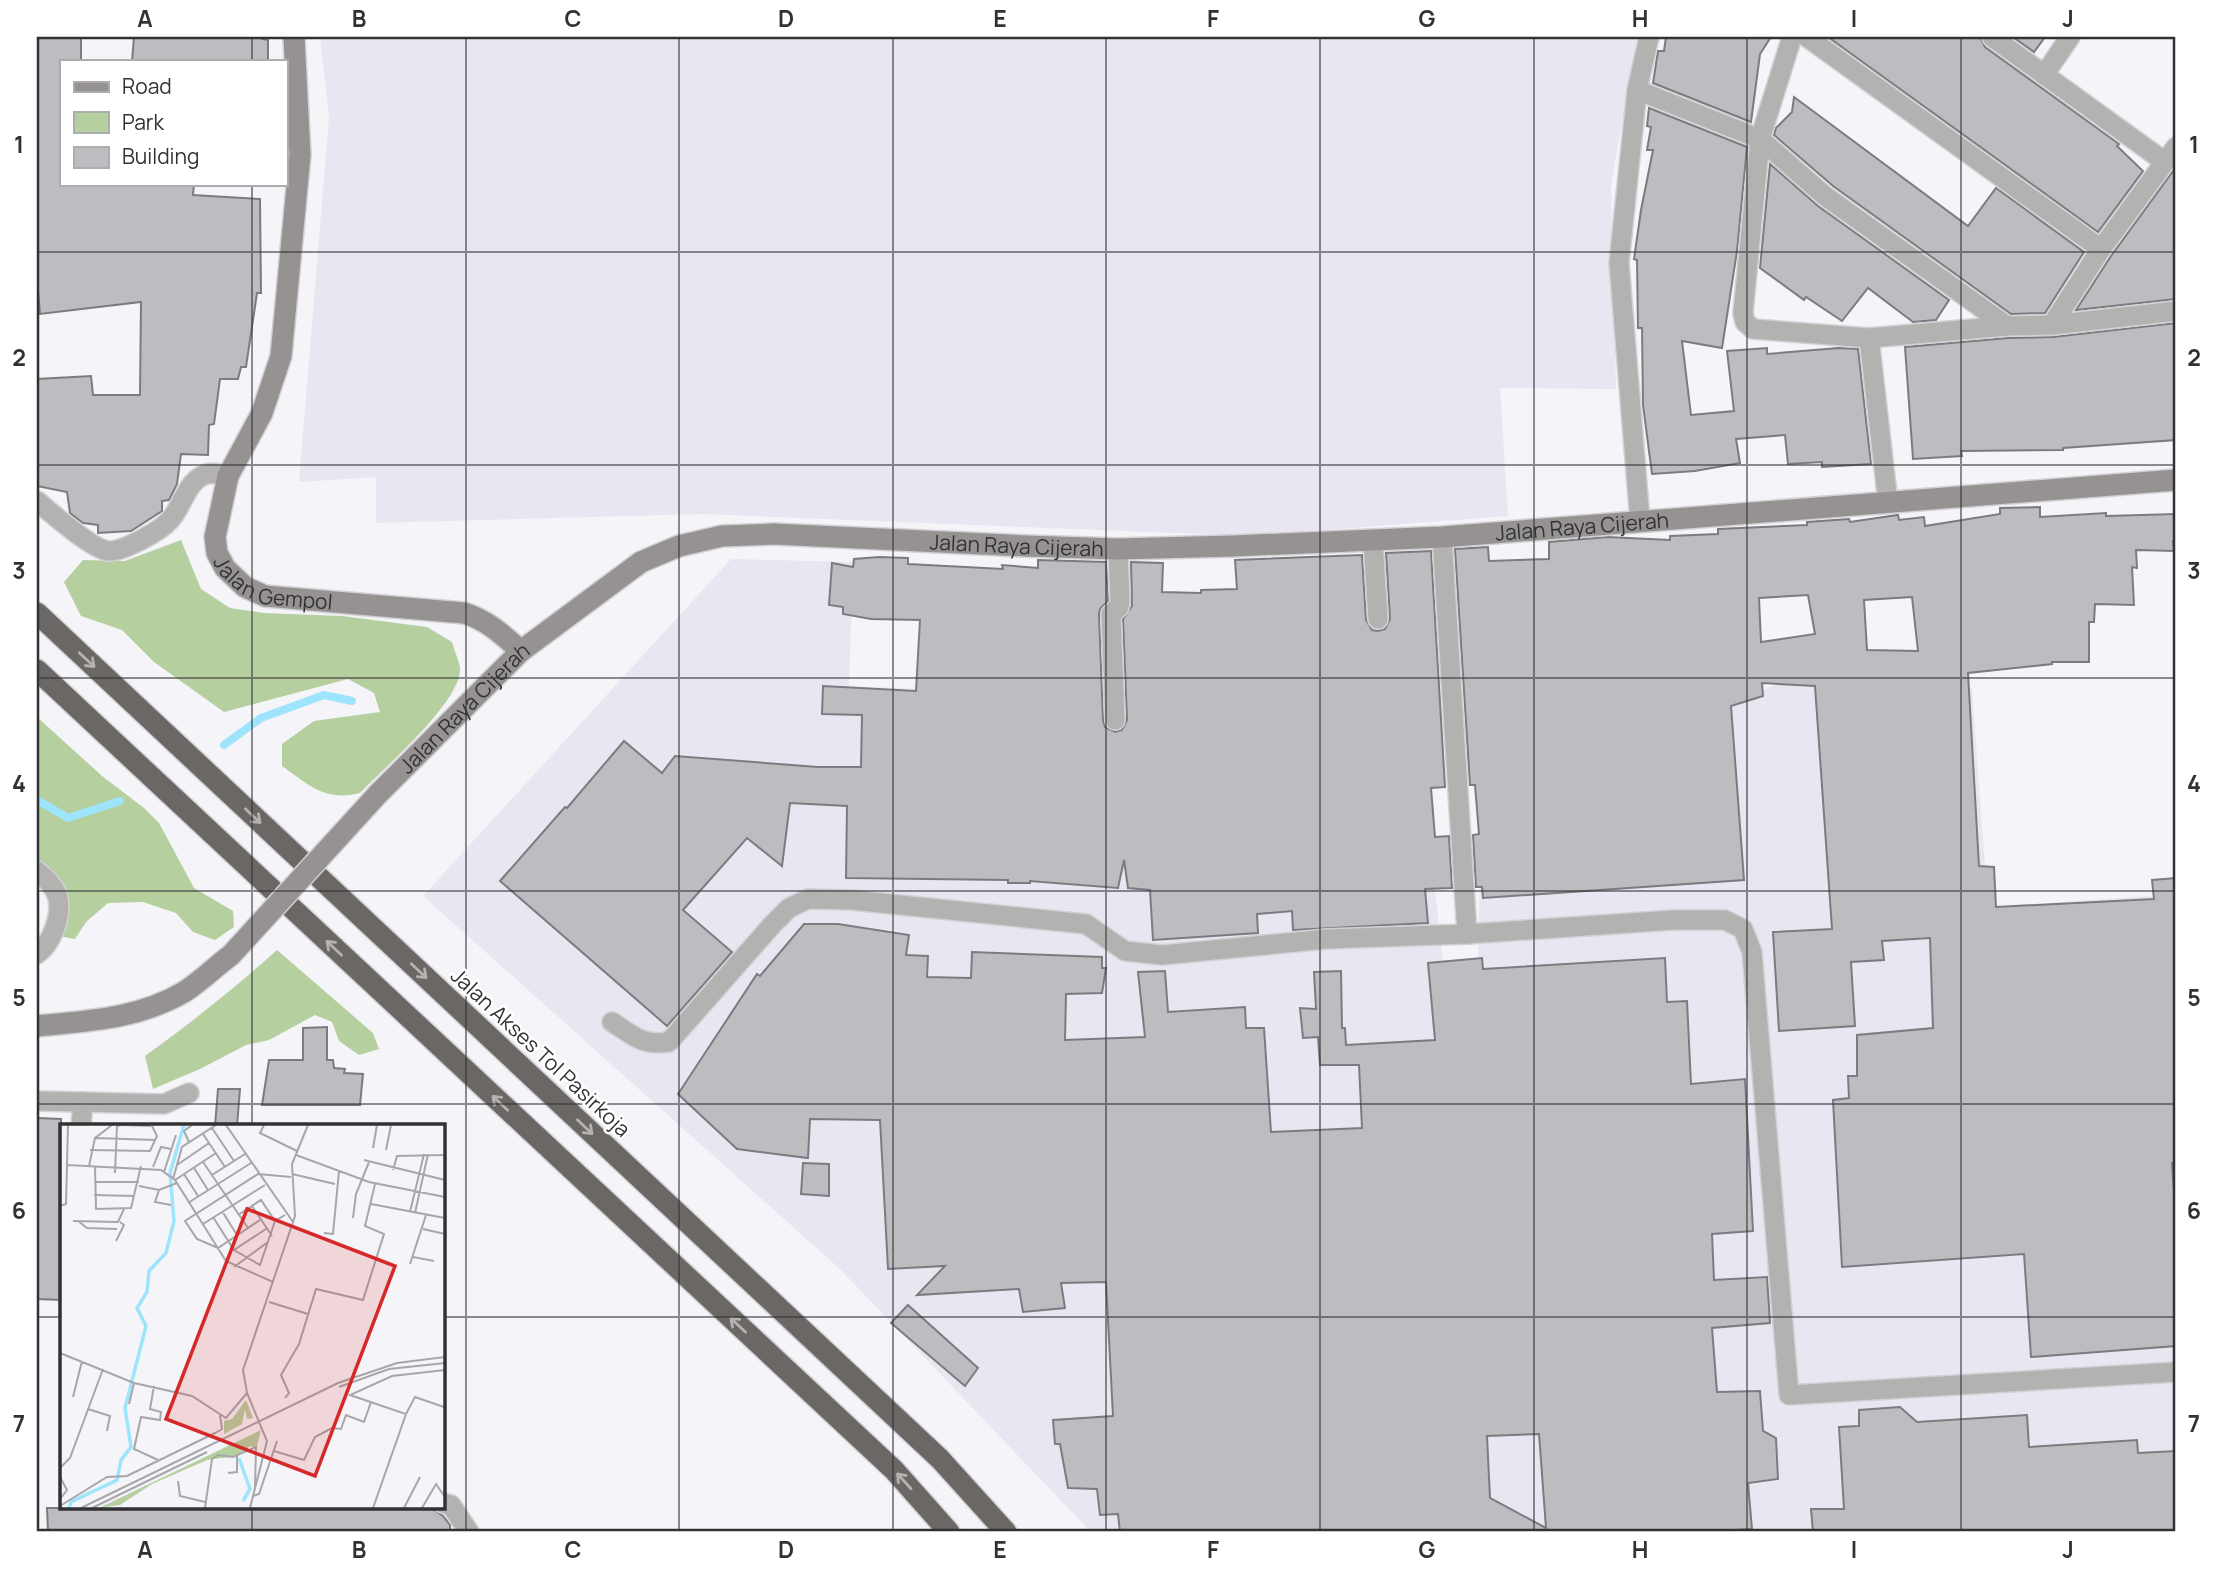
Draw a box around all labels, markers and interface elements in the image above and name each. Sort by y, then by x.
text: A [137,2,153,34]
text: B [352,2,366,34]
text: C [565,2,582,34]
text: D [778,2,794,34]
text: E [993,2,1007,34]
text: F [1207,2,1219,34]
text: G [1419,2,1436,34]
text: H [1632,2,1648,34]
text: I [1851,2,1857,34]
text: J [2062,2,2074,34]
legend [60,60,287,186]
text: Road [122,72,172,100]
text: Park [122,108,164,136]
text: 1 [14,128,24,160]
text: 1 [2189,128,2199,160]
text: Building [122,142,199,170]
text: 2 [12,341,26,373]
text: 2 [2187,341,2201,373]
street label: Jalan Raya Cijerah [1494,505,1670,547]
street label: Jalan Raya Cijerah [929,527,1104,563]
street label: Jalan Gempol [207,551,334,616]
text: 3 [12,554,26,586]
text: 3 [2187,554,2201,586]
street label: Jalan Raya Cijerah [393,636,535,779]
one-way arrow [77,651,95,668]
text: 4 [12,767,26,799]
text: 4 [2187,767,2201,799]
one-way arrow [244,807,261,824]
one-way arrow [325,940,343,956]
street label: Jalan Akses Tol Pasirkoja [445,961,637,1143]
one-way arrow [410,963,428,979]
text: 5 [12,981,26,1013]
text: 5 [2187,981,2201,1013]
one-way arrow [491,1095,509,1111]
one-way arrow [576,1118,593,1135]
inset map [60,1124,444,1510]
text: 6 [12,1194,26,1226]
text: 6 [2187,1194,2201,1226]
one-way arrow [730,1317,747,1334]
text: 7 [13,1407,25,1439]
text: 7 [2188,1407,2200,1439]
one-way arrow [896,1472,912,1490]
text: A [137,1533,153,1565]
text: B [352,1533,366,1565]
text: C [565,1533,582,1565]
text: D [778,1533,794,1565]
text: E [993,1533,1007,1565]
text: F [1207,1533,1219,1565]
text: G [1419,1533,1436,1565]
text: H [1632,1533,1648,1565]
text: I [1851,1533,1857,1565]
text: J [2062,1533,2074,1565]

